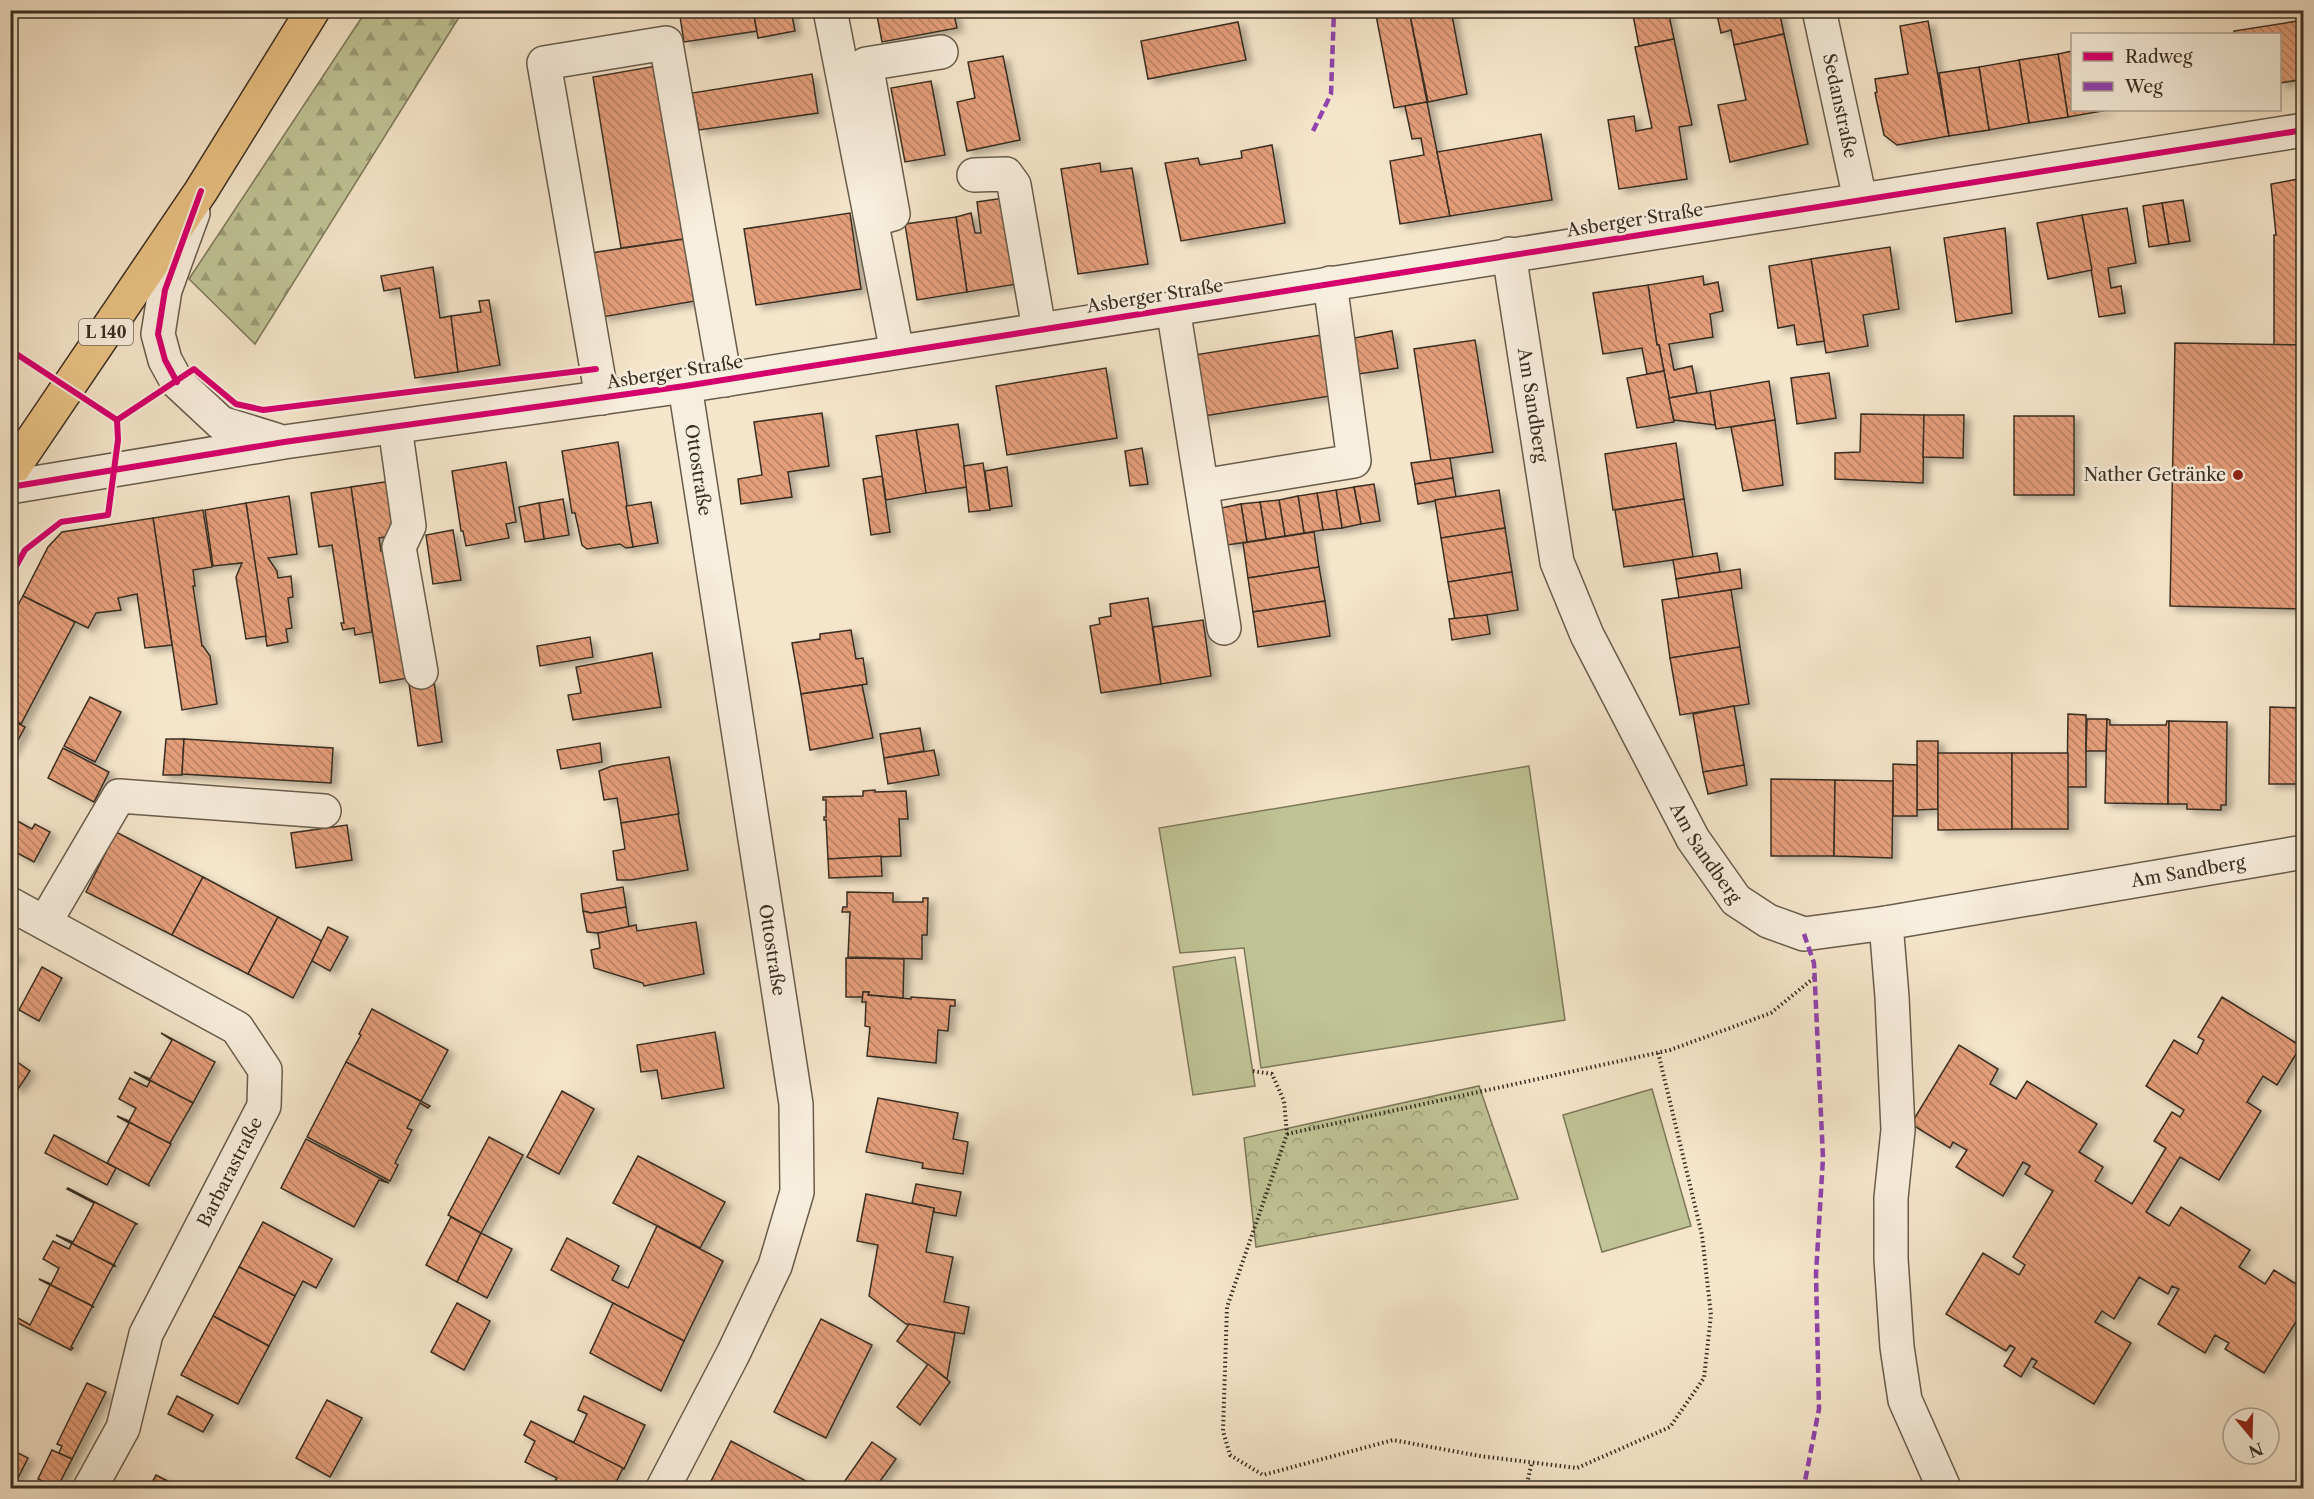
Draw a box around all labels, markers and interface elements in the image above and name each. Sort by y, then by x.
legend [2071,33,2281,111]
text: Radweg [2125,46,2193,68]
street label: Sedanstraße [1818,51,1862,160]
text: Weg [2124,76,2163,98]
street label: Asberger Straße [1564,198,1705,242]
street label: Asberger Straße [1084,274,1225,318]
road number: L 140 [79,319,133,345]
street label: Am Sandberg [1513,346,1552,464]
street label: Asberger Straße [604,350,745,394]
street label: Ottostraße [680,423,716,517]
place label: Nather Getränke [2083,464,2226,486]
marker: Nather Getränke [2231,468,2245,482]
street label: Am Sandberg [1665,798,1746,908]
street label: Am Sandberg [2129,851,2247,892]
street label: Ottostraße [754,903,790,997]
street label: Barbarastraße [193,1113,267,1231]
north arrow [2221,1406,2281,1466]
text: N [2246,1438,2266,1462]

